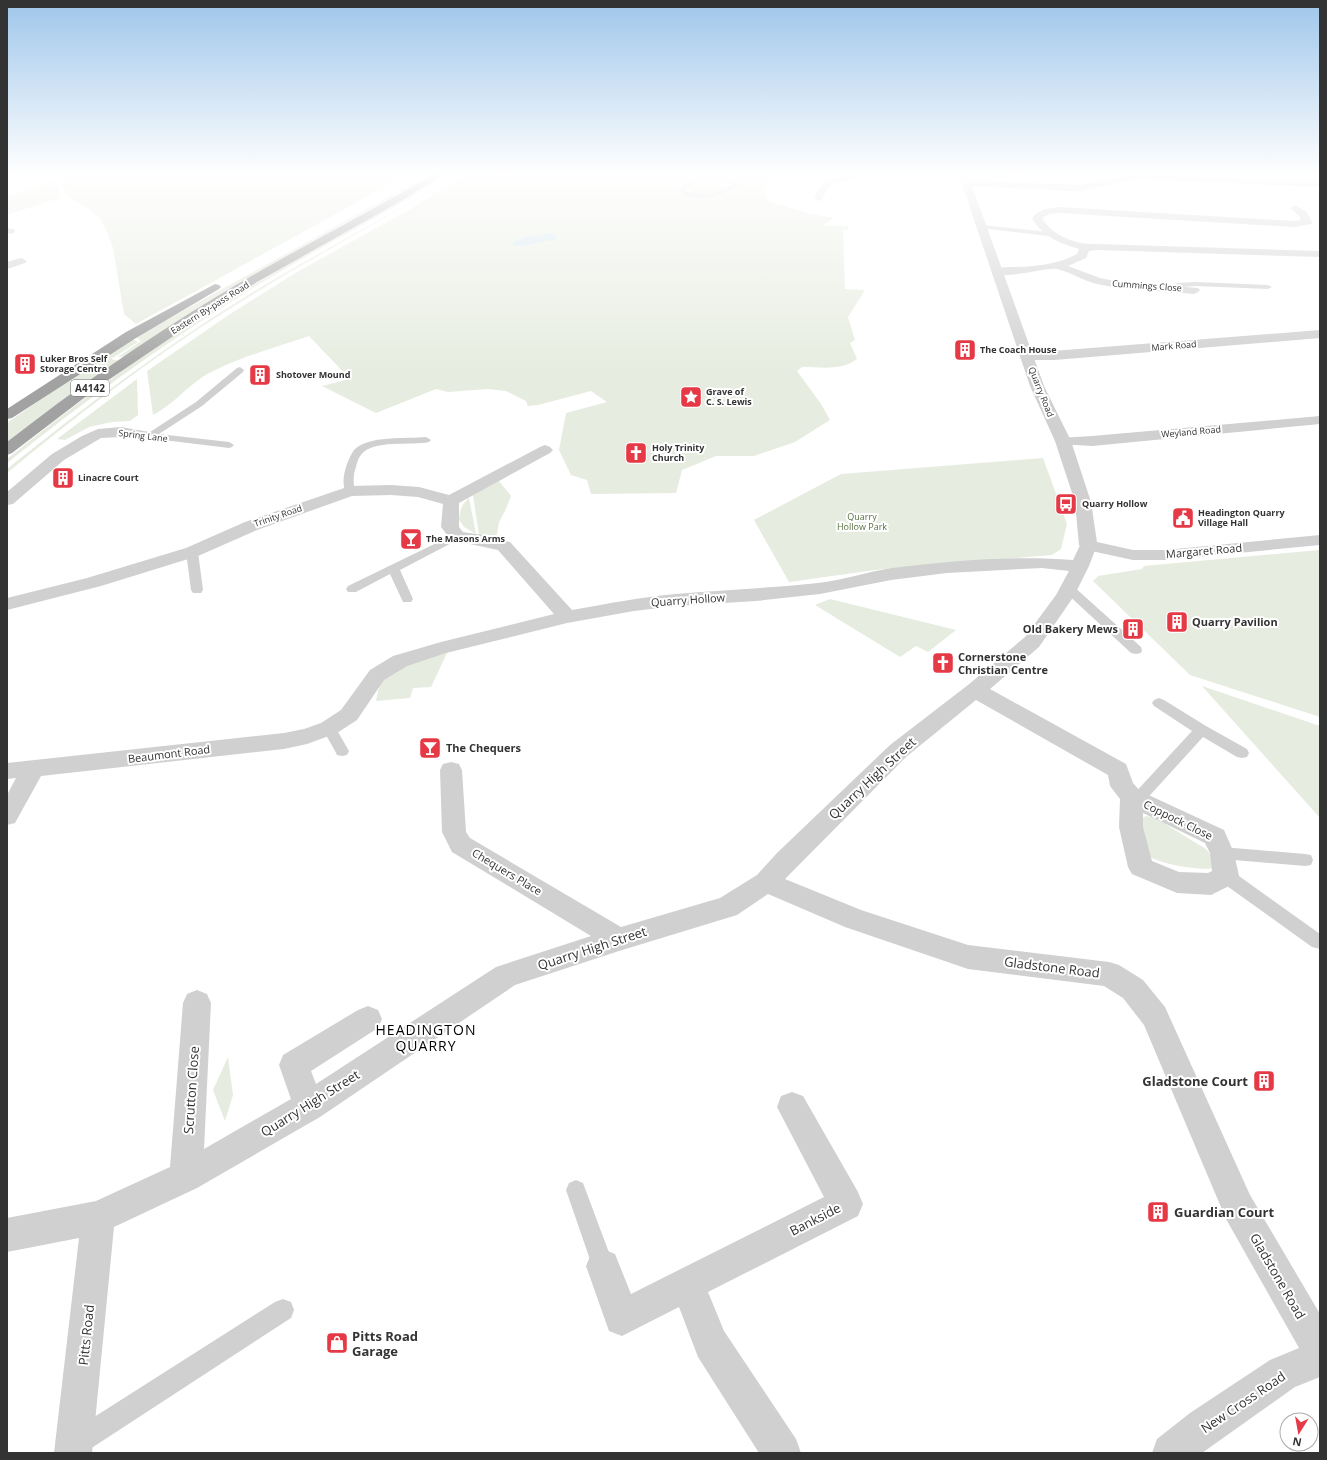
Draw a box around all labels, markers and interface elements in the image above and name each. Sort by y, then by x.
street label: Cummings Close [1112,277,1182,294]
street label: Eastern By-pass Road [168,278,251,337]
building icon: The Coach House [952,337,978,363]
street label: Mark Road [1151,337,1197,354]
place label: The Coach House [980,343,1057,356]
building icon: Luker Bros Self Storage Centre [12,351,38,377]
place label: Luker Bros Self Storage Centre [40,352,108,375]
building icon: Shotover Mound [247,362,273,388]
street label: Quarry Road [1025,365,1057,419]
place label: Shotover Mound [276,368,350,381]
road number: A4142 [71,380,109,396]
place icon: Grave of C. S. Lewis [678,384,704,410]
place label: Grave of C. S. Lewis [706,385,752,408]
street label: Weyland Road [1161,422,1221,441]
street label: Spring Lane [118,426,168,445]
church icon: Holy Trinity Church [623,440,649,466]
place label: Holy Trinity Church [652,441,705,464]
building icon: Linacre Court [50,465,76,491]
place label: Linacre Court [78,471,139,484]
bus stop icon: Quarry Hollow [1053,491,1079,517]
place label: Quarry Hollow [1082,497,1148,510]
street label: Trinity Road [252,501,304,530]
public building icon: Headington Quarry Village Hall [1170,505,1196,531]
place label: Headington Quarry Village Hall [1198,506,1286,529]
park label: Quarry Hollow Park [837,510,887,533]
bar icon: The Masons Arms [398,526,424,552]
place label: The Masons Arms [426,532,506,545]
street label: Margaret Road [1165,540,1243,561]
street label: Quarry Hollow [650,589,726,610]
building icon: Quarry Pavilion [1164,609,1190,635]
place label: Quarry Pavilion [1192,614,1278,629]
building icon: Old Bakery Mews [1120,616,1146,642]
place label: Old Bakery Mews [1023,621,1119,636]
place label: Cornerstone Christian Centre [958,649,1048,677]
church icon: Cornerstone Christian Centre [930,650,956,676]
street label: Quarry High Street [824,733,920,823]
bar icon: The Chequers [417,735,443,761]
place label: The Chequers [446,740,521,755]
street label: Beaumont Road [127,741,211,766]
street label: Coppock Close [1141,796,1215,843]
street label: Chequers Place [470,845,545,898]
street label: Quarry High Street [535,922,649,974]
street label: Gladstone Road [1003,952,1101,982]
district label: HEADINGTON QUARRY [376,1020,476,1055]
street label: Scrutton Close [179,1046,203,1134]
street label: Quarry High Street [257,1065,363,1141]
building icon: Gladstone Court [1251,1068,1277,1094]
place label: Gladstone Court [1142,1072,1248,1090]
street label: Bankside [786,1198,844,1240]
building icon: Guardian Court [1145,1199,1171,1225]
place label: Guardian Court [1174,1203,1274,1221]
street label: Gladstone Road [1246,1230,1310,1322]
street label: Pitts Road [74,1304,98,1366]
place label: Pitts Road Garage [352,1327,418,1360]
shop icon: Pitts Road Garage [324,1330,350,1356]
street label: New Cross Road [1197,1367,1289,1437]
north arrow [1279,1412,1319,1452]
text: N [1291,1434,1303,1451]

